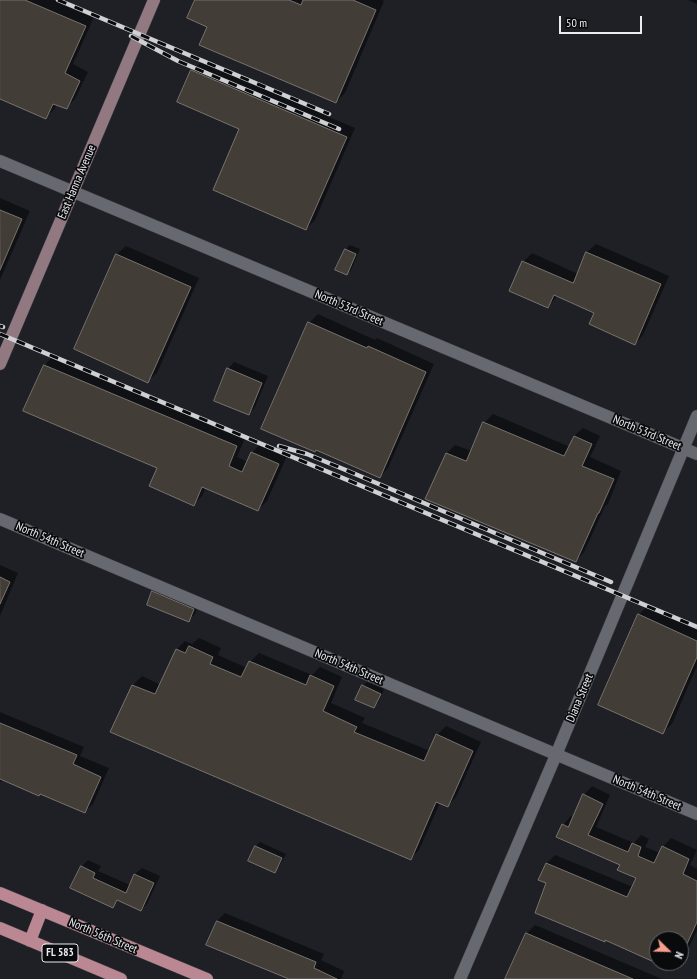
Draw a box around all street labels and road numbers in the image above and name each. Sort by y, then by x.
street label: East Hanna Avenue [55,143,99,221]
street label: North 53rd Street [313,287,385,329]
street label: North 53rd Street [611,412,683,454]
street label: North 54th Street [14,519,86,561]
street label: North 54th Street [313,646,385,688]
street label: Diana Street [563,672,597,724]
street label: North 54th Street [611,772,683,814]
street label: North 56th Street [67,915,139,957]
road number: FL 583 [42,944,78,962]

